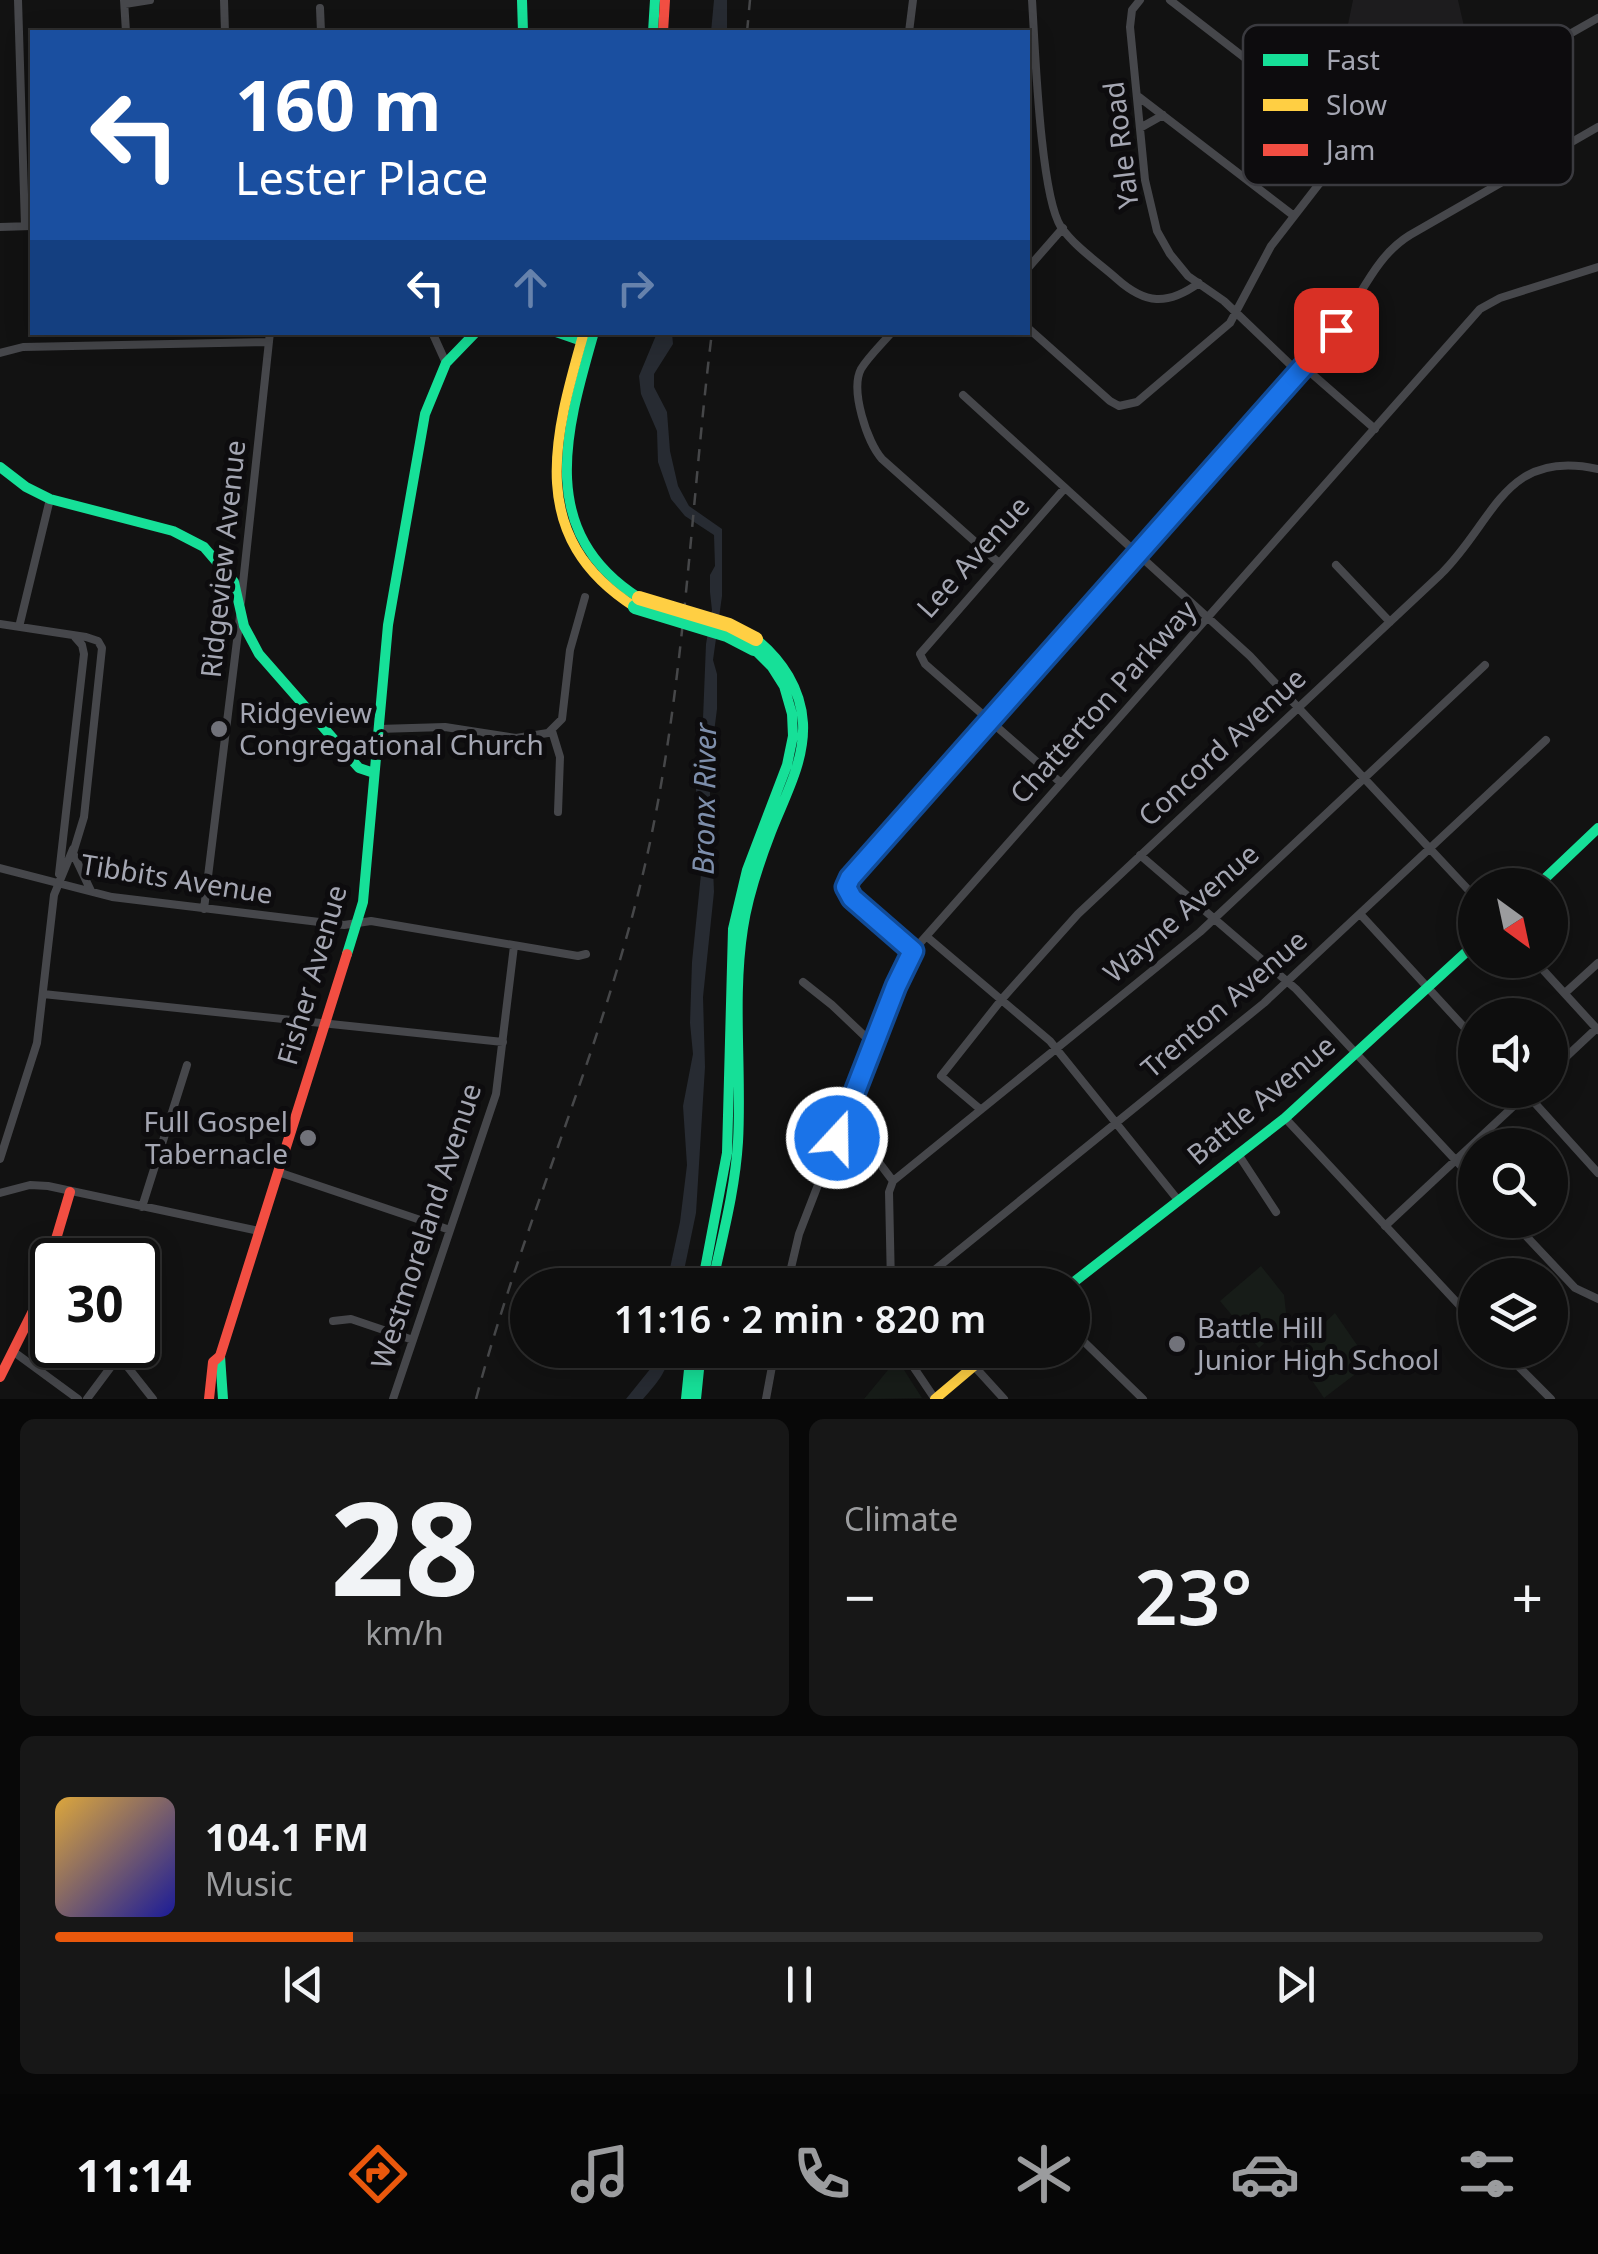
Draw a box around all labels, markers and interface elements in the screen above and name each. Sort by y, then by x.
legend [1243,25,1573,185]
text: Fast [1326,40,1380,78]
text: 160 m [235,56,442,152]
icon: left [70,70,200,200]
street label: Yale Road [1093,79,1147,211]
text: Slow [1326,85,1387,123]
text: Jam [1323,130,1376,168]
text: Lester Place [235,147,489,208]
icon: left [398,260,453,315]
icon: ahead [503,260,558,315]
icon: right [608,260,663,315]
pin [1294,288,1379,373]
icon: arrive [1309,303,1364,358]
street label: Ridgeview Avenue [191,438,253,680]
street label: Lee Avenue [907,487,1037,625]
street label: Chatterton Parkway [1001,591,1204,811]
street label: Concord Avenue [1129,659,1313,834]
place label: Ridgeview Congregational Church [239,693,544,763]
marker: Ridgeview Congregational Church [208,718,230,740]
water label: Bronx River [682,722,725,875]
street label: Wayne Avenue [1095,834,1266,990]
street label: Tibbits Avenue [79,844,276,912]
north arrow [1458,868,1568,978]
map controls [1458,868,1568,1368]
street label: Fisher Avenue [267,880,355,1069]
street label: Trenton Avenue [1132,921,1314,1086]
button: sound [1458,998,1568,1108]
street label: Battle Avenue [1178,1026,1343,1173]
street label: Westmoreland Avenue [361,1078,489,1373]
position arrow [785,1086,889,1190]
place label: Full Gospel Tabernacle [143,1102,288,1172]
marker: Full Gospel Tabernacle [297,1127,319,1149]
button: search [1458,1128,1568,1238]
speed limit sign: 30 [30,1238,160,1368]
button: layers [1458,1258,1568,1368]
text: 11:16 · 2 min · 820 m [614,1292,986,1344]
place label: Battle Hill Junior High School [1194,1308,1439,1378]
marker: Battle Hill Junior High School [1166,1333,1188,1355]
text: 28 [330,1457,479,1634]
text: Climate [844,1497,958,1540]
text: 23° [1135,1545,1252,1647]
text: − [844,1559,875,1634]
text: + [1512,1559,1543,1634]
text: km/h [365,1611,444,1654]
text: 104.1 FM [205,1810,369,1862]
text: Music [205,1862,293,1905]
icon: previous [276,1957,331,2012]
icon: pause [772,1957,827,2012]
icon: next [1268,1957,1323,2012]
icon: directions [343,2139,413,2209]
icon: music [565,2139,635,2209]
icon: phone [787,2139,857,2209]
icon: climate [1009,2139,1079,2209]
icon: car [1230,2139,1300,2209]
icon: filters [1452,2139,1522,2209]
text: 11:14 [76,2144,191,2205]

